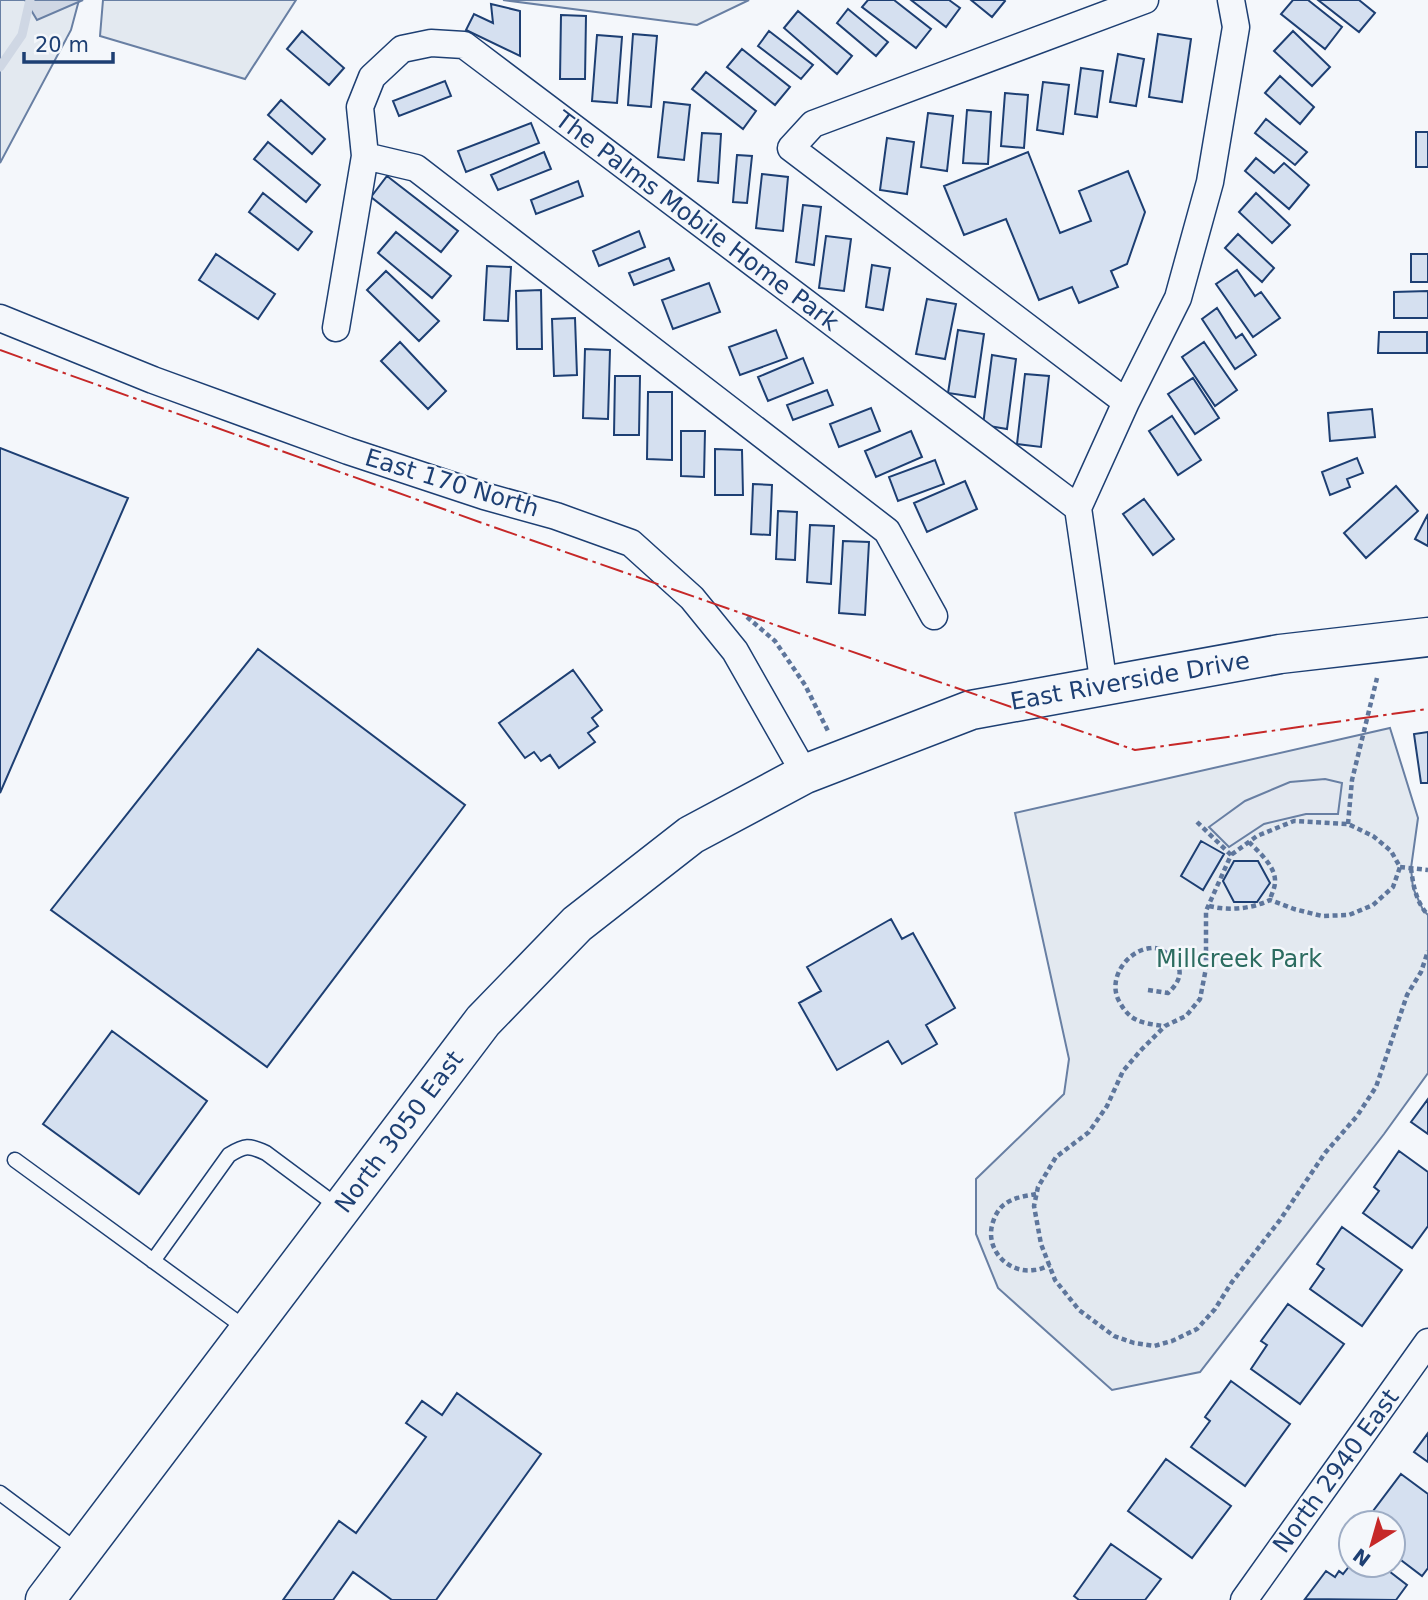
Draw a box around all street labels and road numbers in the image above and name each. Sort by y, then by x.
street label: The Palms Mobile Home Park [549,105,844,337]
street label: East 170 North [362,443,542,523]
street label: East Riverside Drive [1008,646,1252,716]
street label: North 3050 East [329,1046,469,1218]
street label: North 2940 East [1267,1384,1405,1558]

